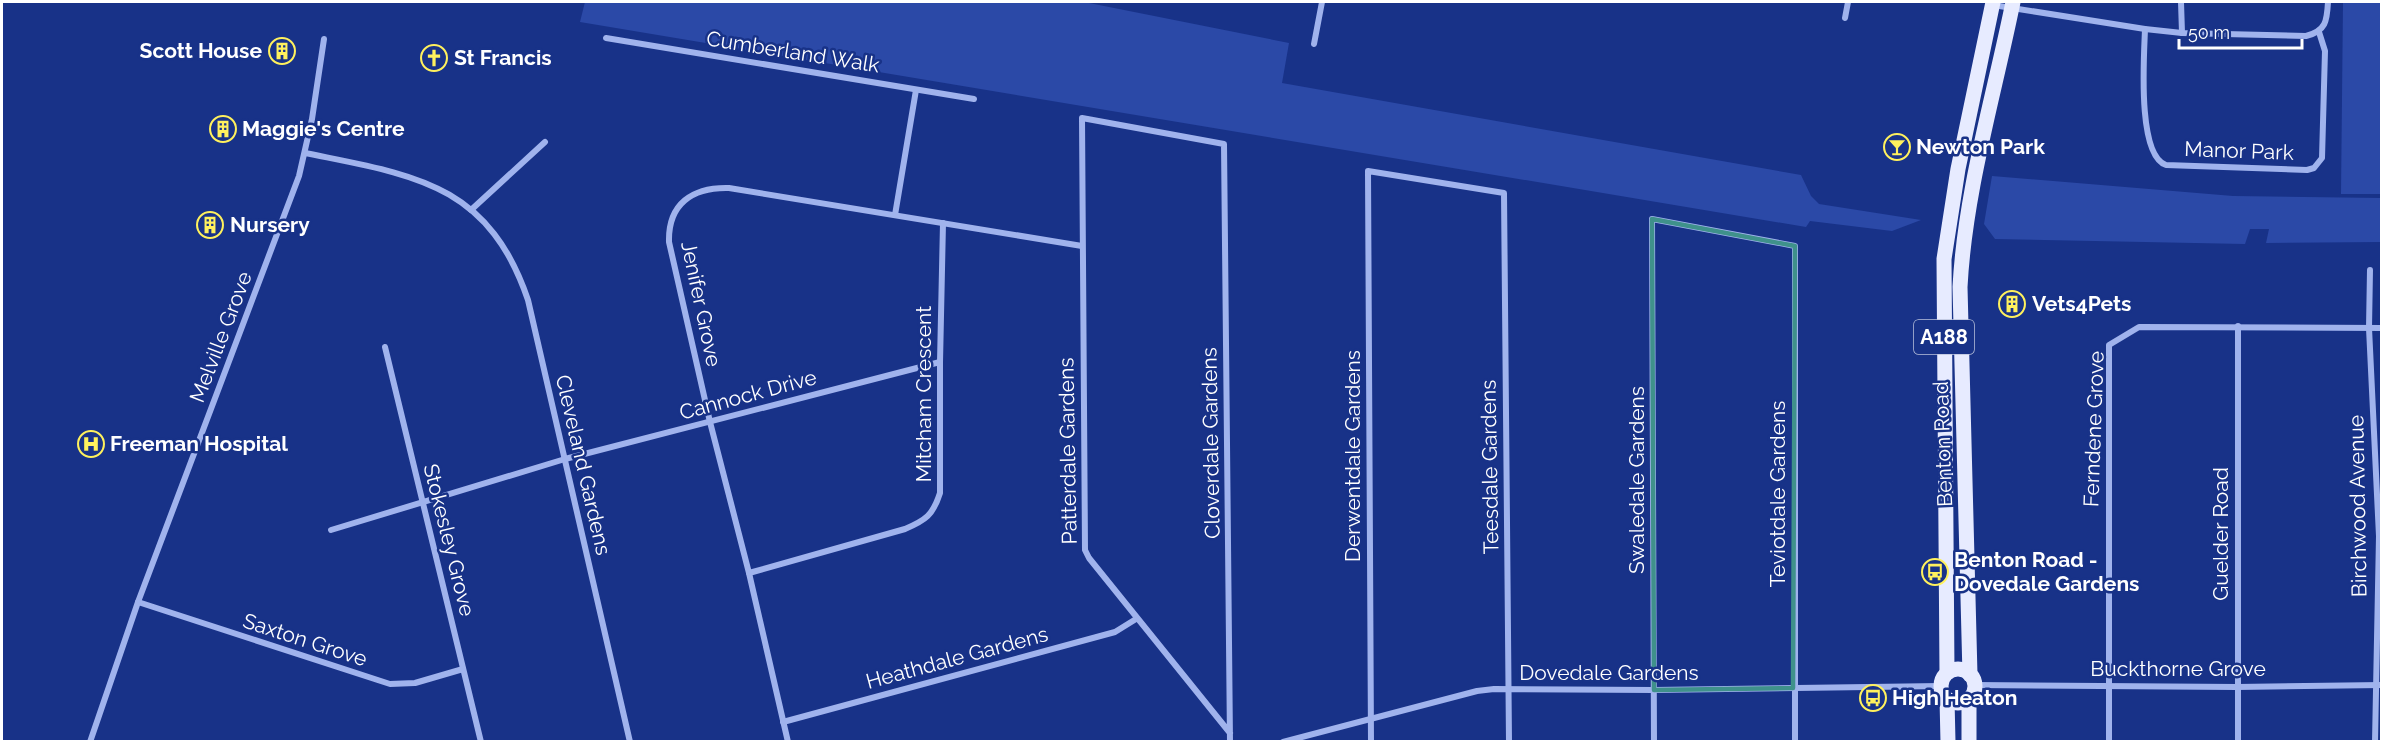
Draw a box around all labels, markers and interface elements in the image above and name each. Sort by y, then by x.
scale bar [2179,12,2302,50]
text: 50 m [2188,22,2230,43]
street label: Cumberland Walk [705,25,881,78]
building icon: Scott House [267,36,297,66]
place label: Scott House [140,38,262,63]
church icon: St Francis [419,43,449,73]
place label: St Francis [454,45,552,70]
building icon: Maggie's Centre [208,114,238,144]
place label: Maggie's Centre [242,116,405,141]
bar icon: Newton Park [1882,132,1912,162]
place label: Newton Park [1916,134,2045,159]
street label: Manor Park [2184,136,2294,165]
building icon: Nursery [195,210,225,240]
place label: Nursery [230,212,310,237]
street label: Jenifer Grove [676,239,727,369]
street label: Melville Grove [184,268,257,406]
building icon: Vets4Pets [1997,289,2027,319]
place label: Vets4Pets [2032,291,2131,316]
street label: Mitcham Crescent [911,306,936,482]
road number: A188 [1914,320,1974,354]
street label: Cloverdale Gardens [1196,347,1225,539]
street label: Derwentdale Gardens [1340,350,1365,562]
street label: Ferndene Grove [2078,350,2109,508]
street label: Patterdale Gardens [1053,357,1082,545]
street label: Cannock Drive [677,364,819,425]
street label: Cleveland Gardens [551,372,616,558]
street label: Teesdale Gardens [1475,380,1504,554]
street label: Benton Road [1928,381,1957,507]
street label: Swaledale Gardens [1624,386,1649,574]
street label: Teviotdale Gardens [1765,401,1790,587]
street label: Birchwood Avenue [2343,415,2372,597]
hospital icon: Freeman Hospital [76,429,106,459]
place label: Freeman Hospital [110,431,288,456]
street label: Stokesley Grove [418,461,481,619]
street label: Guelder Road [2208,467,2233,601]
place label: Benton Road - Dovedale Gardens [1954,547,2140,596]
bus stop icon: Benton Road - Dovedale Gardens [1920,557,1950,587]
street label: Saxton Grove [240,608,370,671]
street label: Heathdale Gardens [863,621,1051,694]
street label: Buckthorne Grove [2090,656,2266,681]
street label: Dovedale Gardens [1519,660,1699,685]
bus stop icon: High Heaton [1858,683,1888,713]
place label: High Heaton [1892,685,2017,710]

